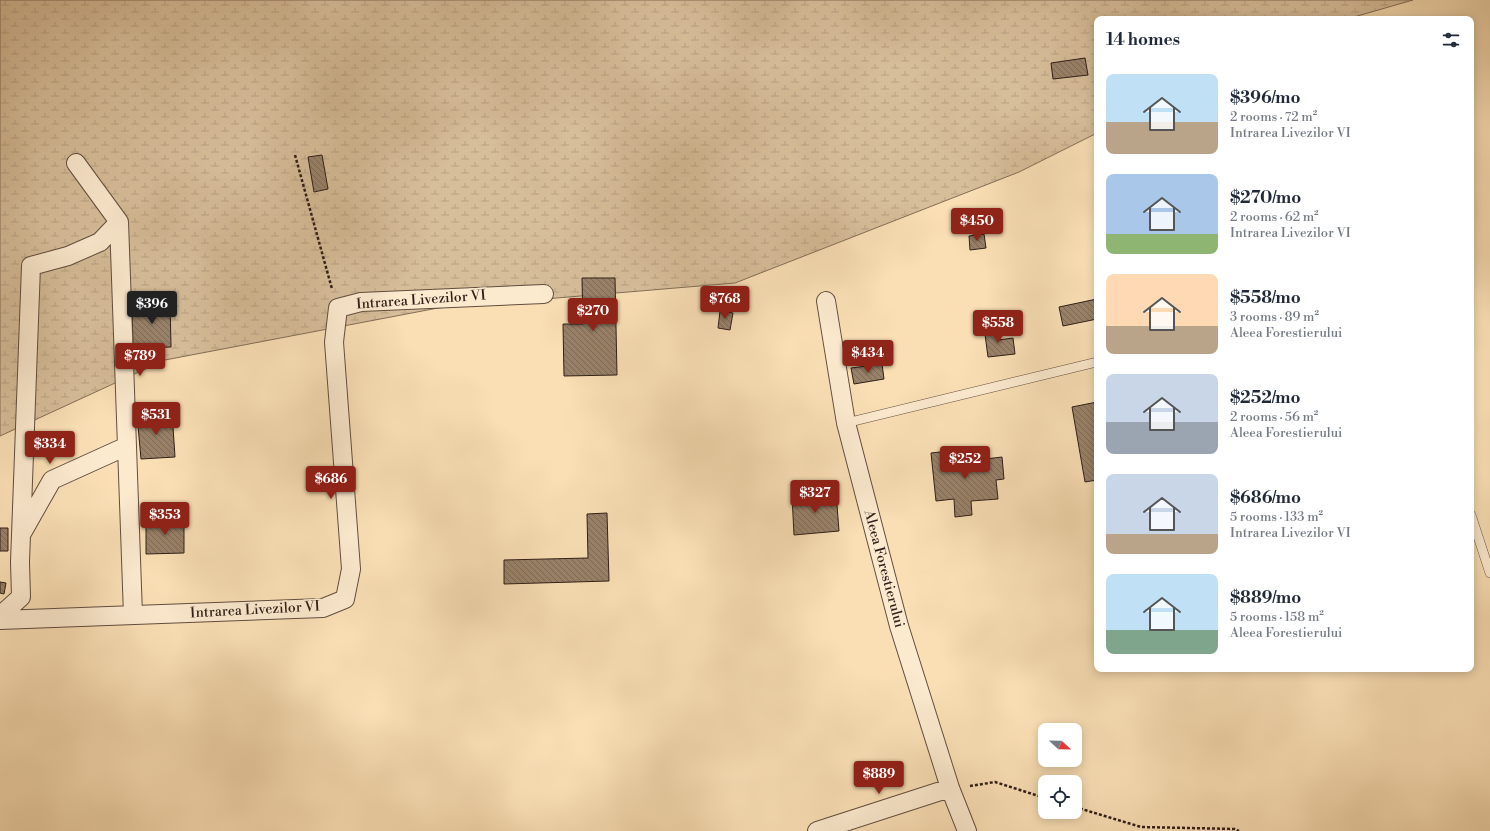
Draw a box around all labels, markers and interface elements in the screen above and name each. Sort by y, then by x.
text: 14 homes [1106,29,1180,51]
icon: filters [1440,29,1462,51]
text: $396/mo [1230,87,1300,109]
icon: home [1138,90,1186,138]
text: 2 rooms · 72 m² [1230,109,1317,125]
text: Intrarea Livezilor VI [1230,125,1351,141]
text: $270/mo [1230,187,1301,209]
icon: home [1138,190,1186,238]
pin: $450 [953,208,1001,242]
text: 2 rooms · 62 m² [1230,209,1319,225]
text: $450 [960,213,994,229]
text: Intrarea Livezilor VI [1230,225,1351,241]
street label: Intrarea Livezilor VI [356,286,487,314]
pin: $768 [701,286,749,320]
text: $558/mo [1230,287,1301,309]
icon: home [1138,290,1186,338]
pin: $396 [128,291,176,325]
text: $768 [709,291,741,307]
text: $396 [136,296,168,312]
pin: $270 [569,298,617,332]
text: $270 [577,303,609,319]
text: 3 rooms · 89 m² [1230,309,1319,325]
pin: $558 [974,310,1022,344]
text: $558 [982,315,1014,331]
text: Aleea Forestierului [1230,325,1342,341]
pin: $434 [844,340,892,374]
pin: $789 [116,343,164,377]
text: $434 [851,345,885,361]
text: $789 [124,348,156,364]
text: $252/mo [1230,387,1301,409]
icon: home [1138,390,1186,438]
pin: $531 [132,402,180,436]
text: $531 [141,407,171,423]
text: 2 rooms · 56 m² [1230,409,1318,425]
text: Aleea Forestierului [1230,425,1342,441]
pin: $334 [26,431,74,465]
text: $334 [34,436,66,452]
pin: $252 [941,446,989,480]
text: $252 [949,451,981,467]
pin: $686 [307,466,355,500]
text: $686 [315,471,347,487]
pin: $327 [791,480,839,514]
text: $327 [799,485,831,501]
text: $686/mo [1230,487,1301,509]
icon: home [1138,490,1186,538]
pin: $353 [141,502,189,536]
text: $353 [149,507,181,523]
street label: Aleea Forestierului [859,507,908,630]
text: 5 rooms · 133 m² [1230,509,1323,525]
text: Intrarea Livezilor VI [1230,525,1351,541]
text: $889/mo [1230,587,1301,609]
icon: home [1138,590,1186,638]
street label: Intrarea Livezilor VI [190,598,321,622]
text: 5 rooms · 158 m² [1230,609,1324,625]
text: Aleea Forestierului [1230,625,1342,641]
north arrow [1038,723,1082,767]
map controls [1038,723,1082,819]
pin: $889 [855,761,903,795]
text: $889 [863,766,895,782]
button: locate [1038,775,1082,819]

